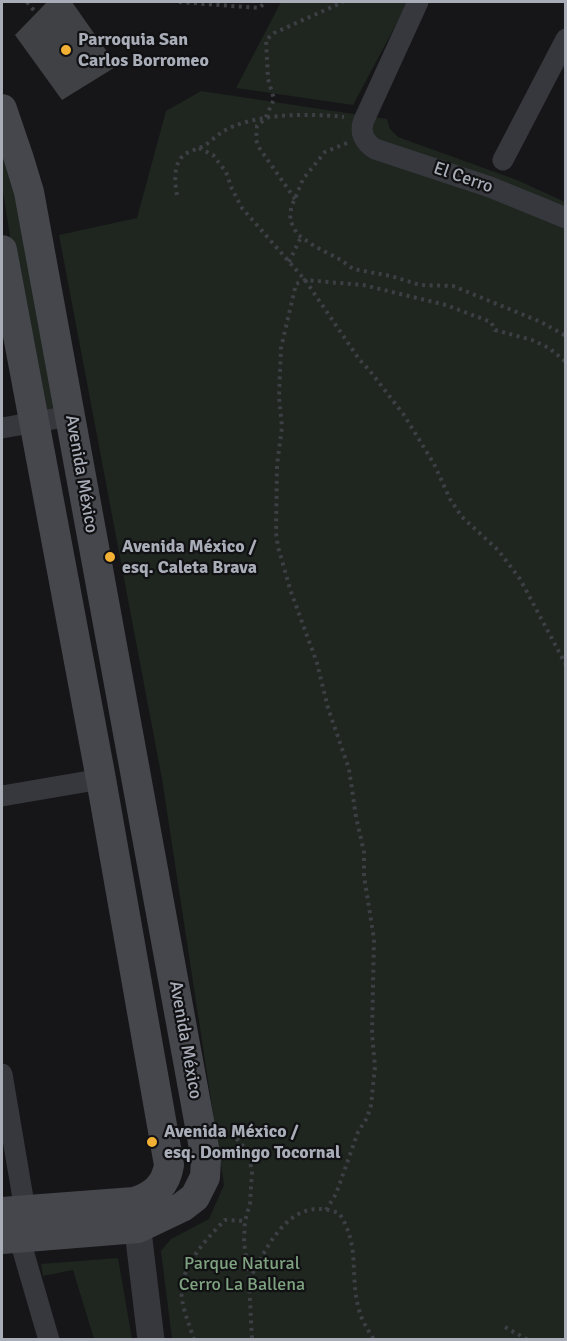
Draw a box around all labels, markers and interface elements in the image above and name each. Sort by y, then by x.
place label: Parroquia San Carlos Borromeo [78,29,209,72]
marker: Parroquia San Carlos Borromeo [59,43,73,57]
street label: El Cerro [430,158,496,198]
street label: Avenida México [60,413,102,535]
place label: Avenida México / esq. Caleta Brava [122,536,257,578]
marker: Avenida México / esq. Caleta Brava [103,550,117,564]
street label: Avenida México [164,979,206,1101]
place label: Avenida México / esq. Domingo Tocornal [164,1121,341,1164]
marker: Avenida México / esq. Domingo Tocornal [145,1135,159,1149]
park label: Parque Natural Cerro La Ballena [179,1253,305,1296]

